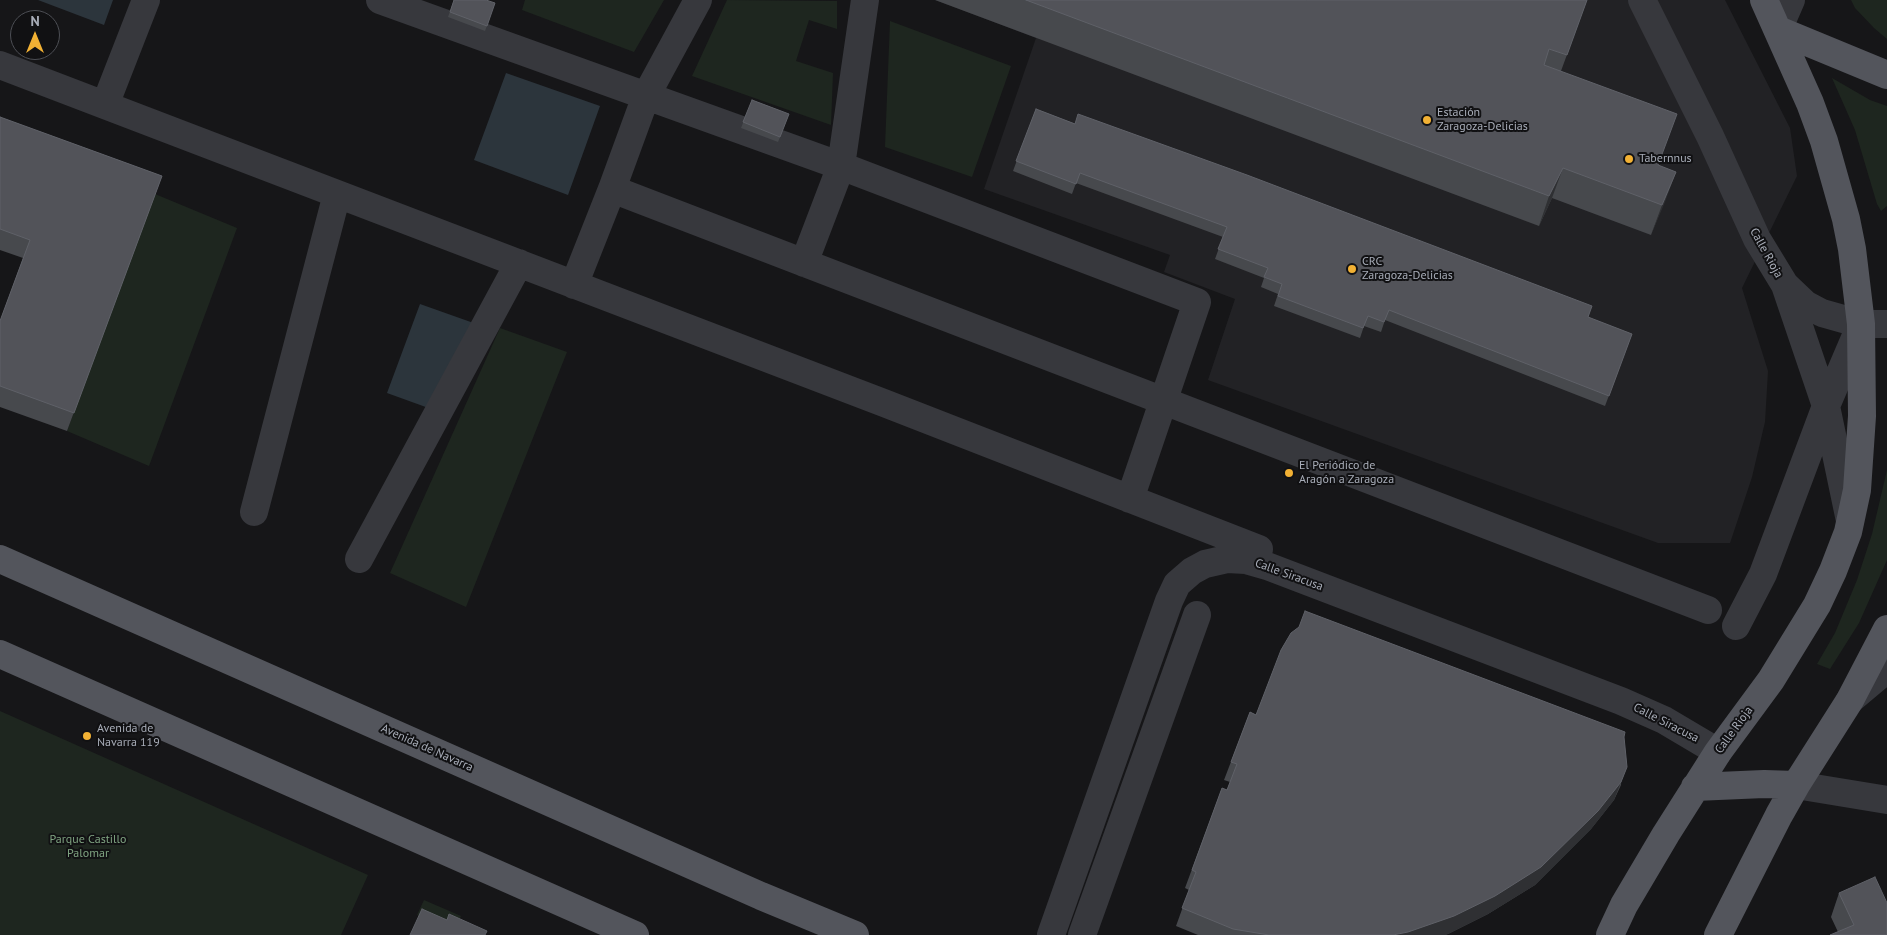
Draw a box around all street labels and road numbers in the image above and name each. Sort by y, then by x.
street label: Calle Rioja [1746,226,1786,280]
street label: Calle Siracusa [1253,556,1325,594]
street label: Calle Siracusa [1631,700,1701,746]
street label: Calle Rioja [1712,704,1756,756]
street label: Avenida de Navarra [379,721,475,775]

